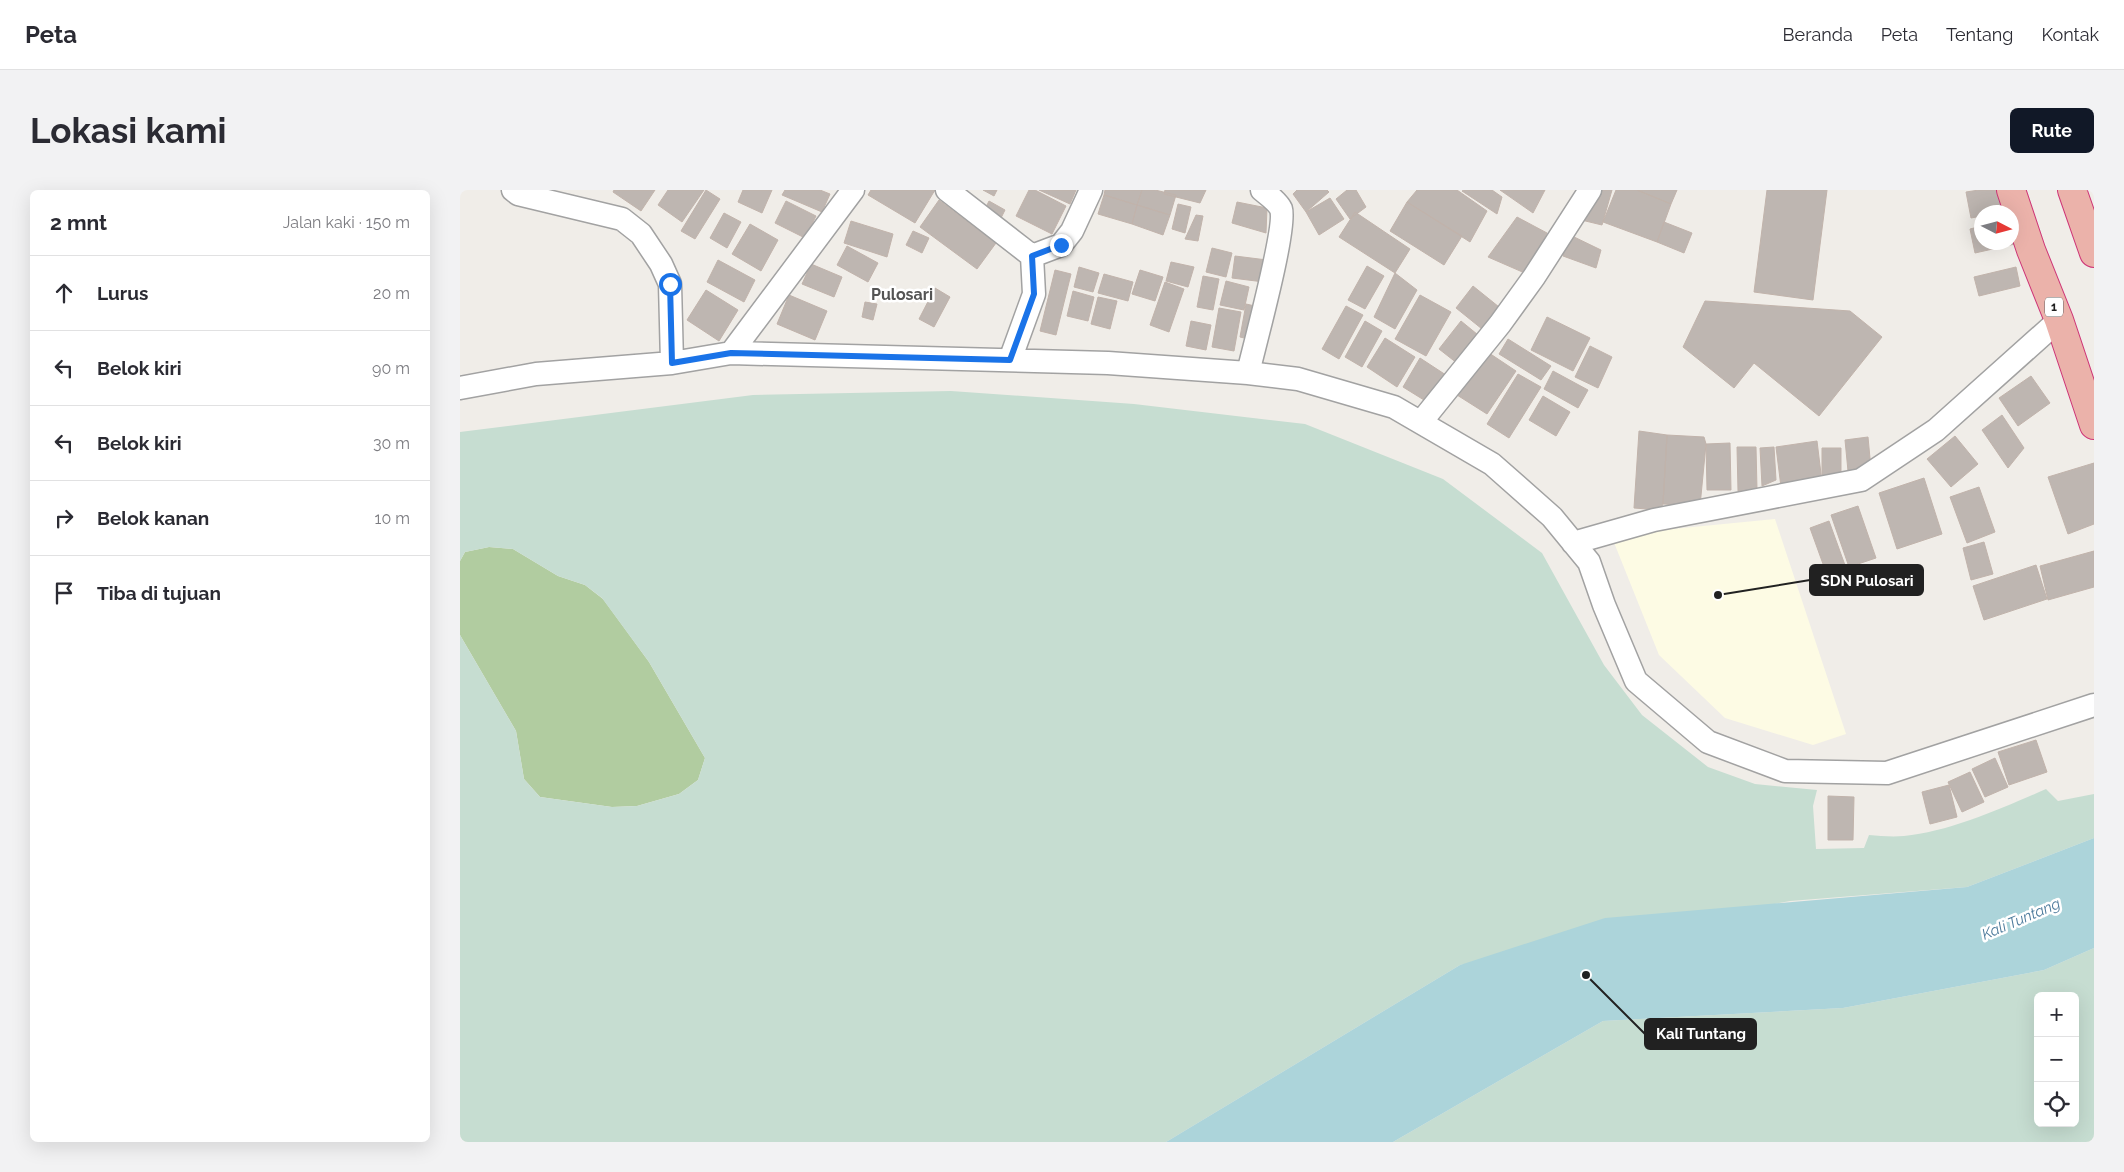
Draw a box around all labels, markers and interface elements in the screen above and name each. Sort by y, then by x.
text: Peta [25,20,77,49]
text: Beranda [1783,24,1853,45]
text: Peta [1881,24,1918,45]
text: Tentang [1946,24,2013,45]
text: Kontak [2041,24,2099,45]
button: Rute [2010,108,2094,153]
text: Lokasi kami [30,110,227,151]
north arrow [1974,205,2019,250]
text: 2 mnt [50,210,107,235]
text: Jalan kaki · 150 m [283,213,410,232]
route end [1050,234,1073,257]
route start [659,273,682,296]
icon: ahead [50,279,78,307]
text: Lurus [97,282,148,304]
text: 20 m [373,284,410,303]
district label: Pulosari [871,285,933,304]
road number: 1 [2045,298,2063,316]
icon: left [50,354,78,382]
text: Belok kiri [97,357,182,379]
text: 90 m [372,359,410,378]
icon: left [50,429,78,457]
text: Belok kiri [97,432,182,454]
text: 30 m [373,434,410,453]
icon: right [50,504,78,532]
text: Belok kanan [97,507,209,529]
text: 10 m [375,509,410,528]
callout: SDN Pulosari [1810,565,1923,595]
text: SDN Pulosari [1820,572,1914,590]
icon: arrive [50,579,78,607]
text: Tiba di tujuan [97,582,221,604]
water label: Kali Tuntang [1979,894,2063,944]
map controls [2034,992,2079,1127]
button: + [2034,992,2079,1037]
callout: Kali Tuntang [1645,1019,1756,1049]
text: Kali Tuntang [1656,1025,1746,1043]
button: − [2034,1037,2079,1082]
button: locate [2034,1082,2079,1127]

